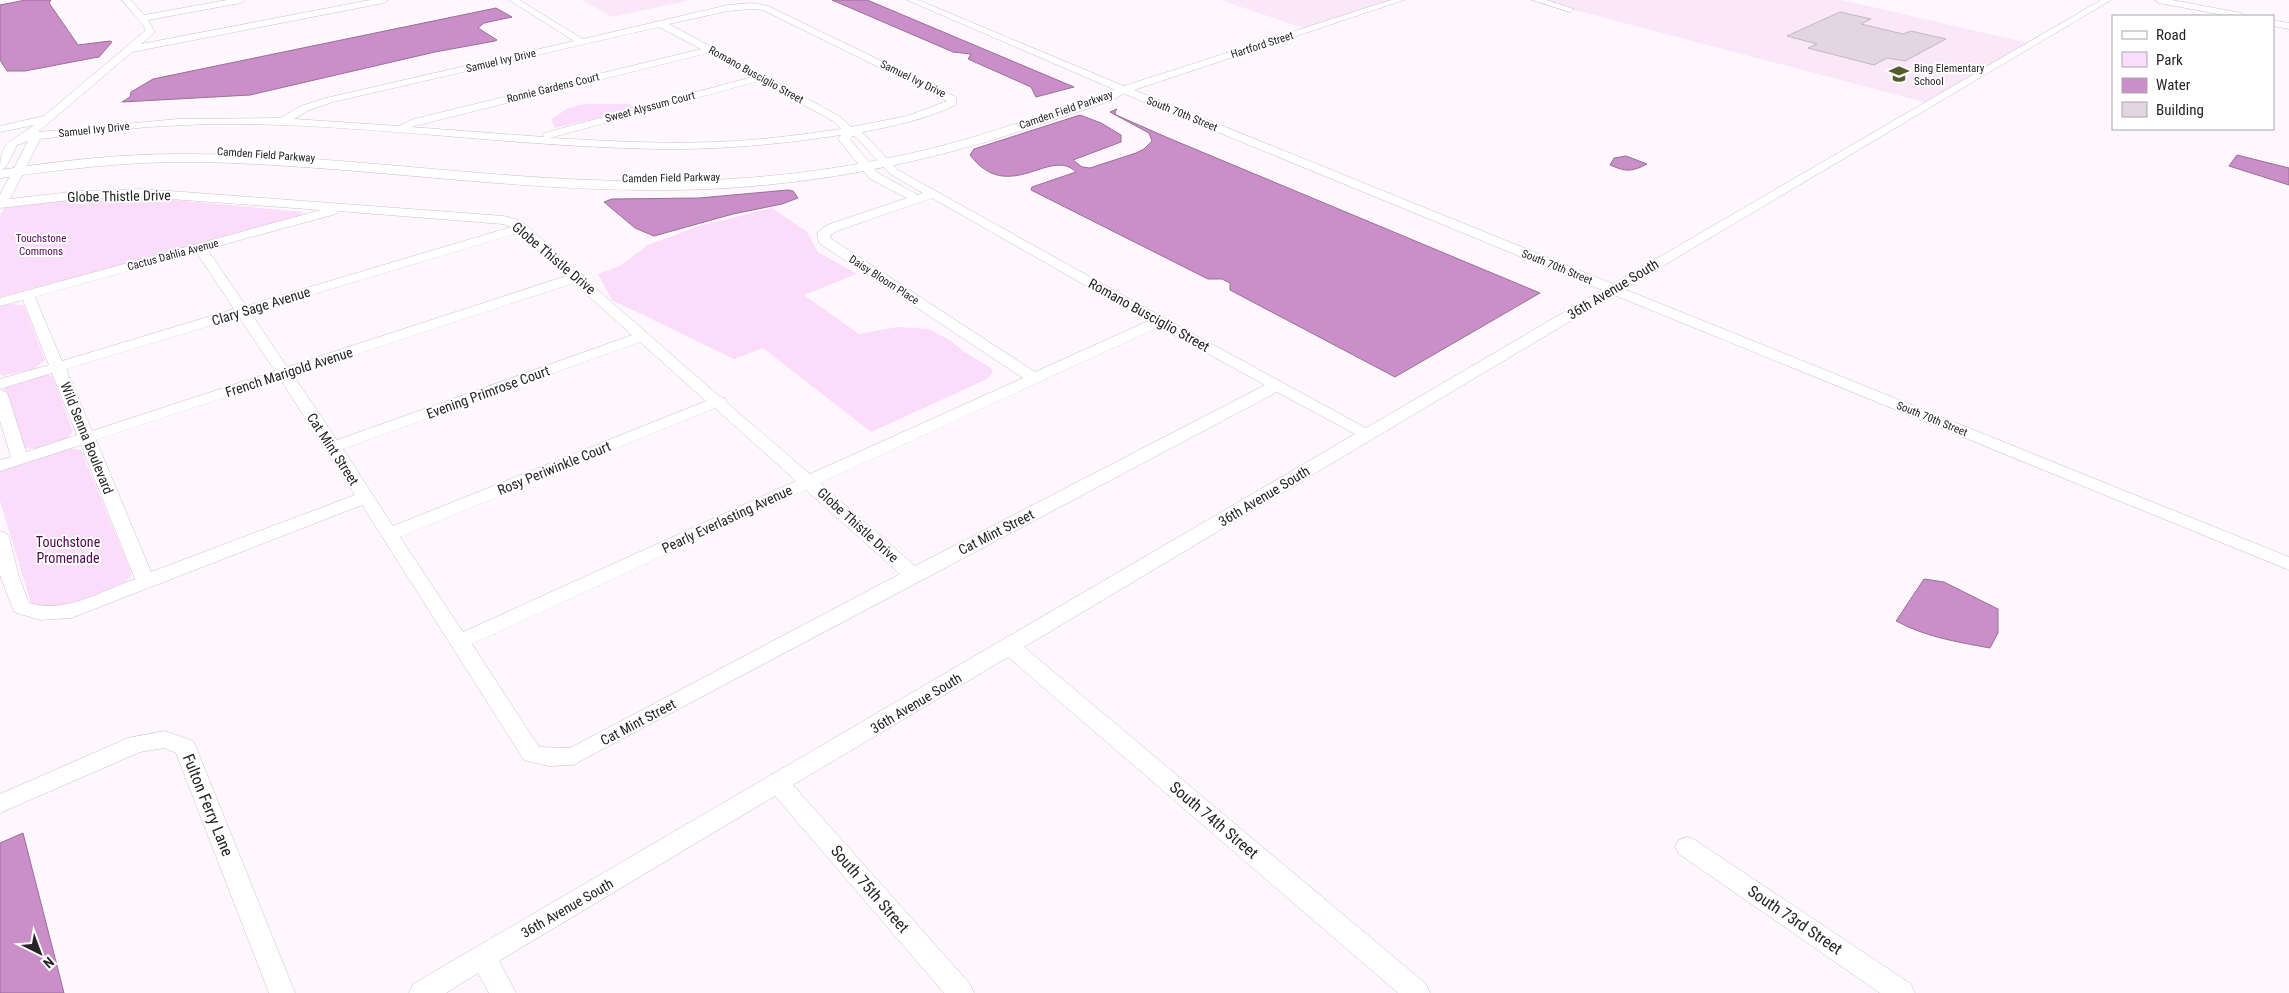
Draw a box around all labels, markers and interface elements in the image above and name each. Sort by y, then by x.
legend [2112,15,2274,130]
text: Road [2156,26,2186,44]
street label: Hartford Street [1229,29,1295,61]
street label: Romano Busciglio Street [706,43,806,107]
street label: Samuel Ivy Drive [465,47,537,75]
text: Park [2156,51,2183,69]
street label: Samuel Ivy Drive [878,58,948,100]
place label: Bing Elementary School [1914,62,1985,88]
school or university icon: Bing Elementary School [1888,63,1910,85]
street label: Ronnie Gardens Court [505,70,601,106]
text: Water [2156,76,2191,94]
street label: Camden Field Parkway [1017,88,1115,132]
street label: Sweet Alyssum Court [604,89,696,125]
street label: South 70th Street [1145,94,1219,134]
text: Building [2156,101,2204,119]
street label: Samuel Ivy Drive [58,120,130,140]
street label: Camden Field Parkway [217,145,316,165]
street label: Camden Field Parkway [622,171,721,185]
street label: Globe Thistle Drive [67,187,171,205]
street label: Globe Thistle Drive [509,219,599,298]
park label: Touchstone Commons [16,232,66,258]
street label: Cactus Dahlia Avenue [126,237,220,273]
street label: South 70th Street [1520,247,1594,287]
street label: Daisy Bloom Place [847,253,921,307]
street label: 36th Avenue South [1565,256,1661,322]
street label: Romano Busciglio Street [1086,275,1212,355]
street label: Clary Sage Avenue [210,283,313,329]
street label: French Marigold Avenue [223,344,355,400]
street label: Evening Primrose Court [424,362,552,422]
street label: Wild Senna Boulevard [57,380,117,496]
street label: South 70th Street [1895,399,1969,439]
street label: Cat Mint Street [304,410,362,488]
street label: Rosy Periwinkle Court [495,438,613,498]
street label: 36th Avenue South [1216,463,1312,529]
street label: Pearly Everlasting Avenue [659,482,795,556]
street label: Globe Thistle Drive [814,484,902,566]
street label: Cat Mint Street [956,506,1036,558]
park label: Touchstone Promenade [36,534,101,566]
street label: 36th Avenue South [868,670,964,736]
street label: Cat Mint Street [598,696,678,748]
street label: Fulton Ferry Lane [179,751,237,859]
street label: South 74th Street [1166,777,1262,863]
street label: South 75th Street [827,841,913,937]
street label: 36th Avenue South [518,875,616,941]
street label: South 73rd Street [1744,881,1846,959]
north arrow [15,928,65,978]
text: N [40,954,57,971]

